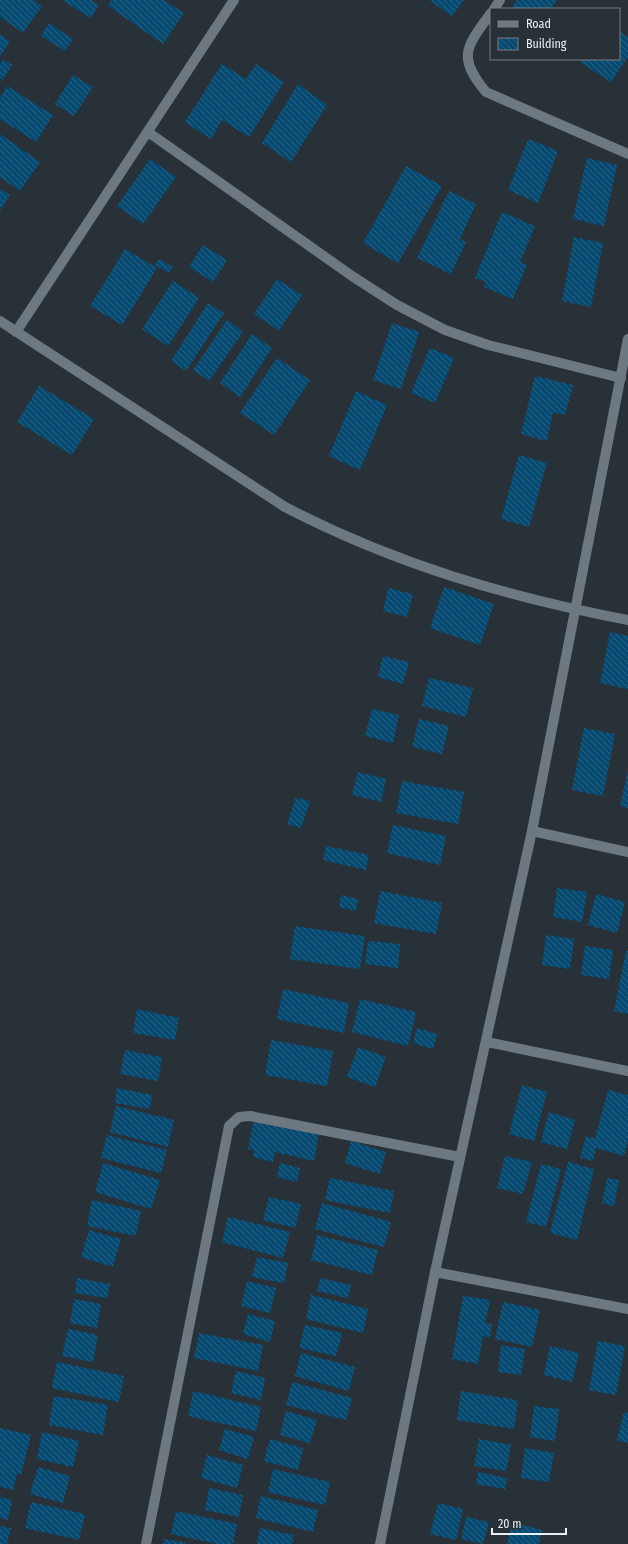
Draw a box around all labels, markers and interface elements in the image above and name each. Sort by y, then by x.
legend [490,8,620,60]
text: Road [526,17,551,31]
text: Building [526,37,567,51]
scale bar [492,1510,566,1536]
text: 20 m [498,1517,522,1531]

